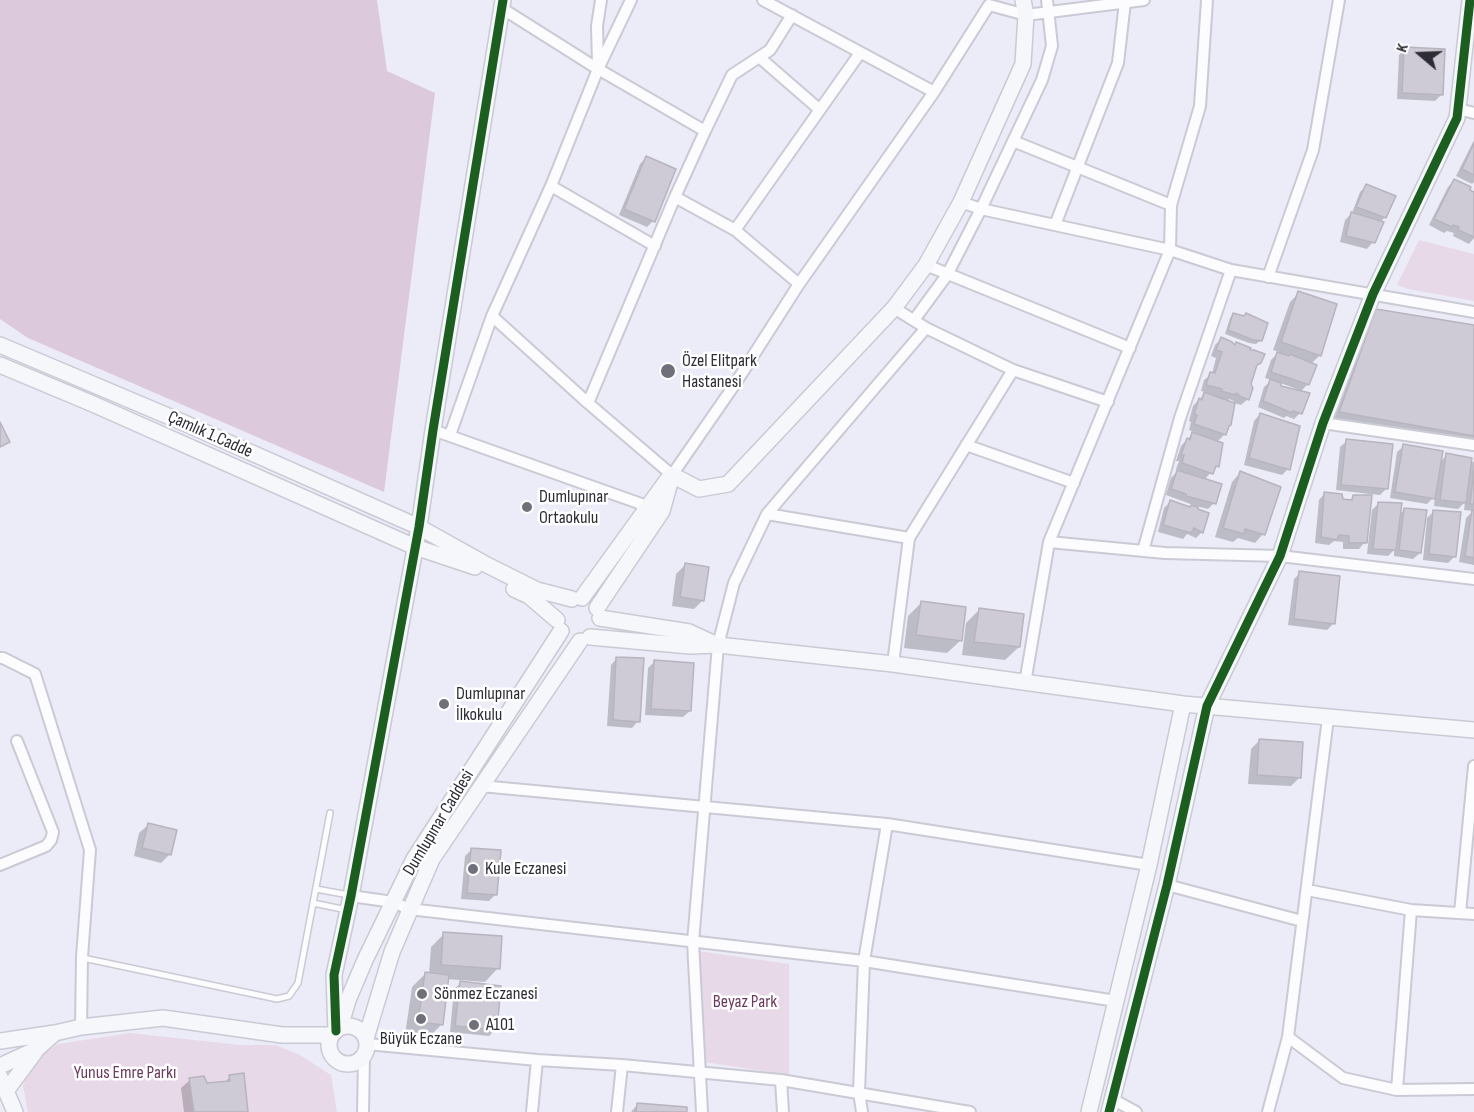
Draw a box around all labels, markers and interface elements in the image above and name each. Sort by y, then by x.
north arrow [1390,24,1450,84]
text: K [1392,41,1413,55]
place label: Özel Elitpark Hastanesi [682,350,757,392]
marker: Özel Elitpark Hastanesi [659,362,677,380]
street label: Çamlık 1.Cadde [164,407,256,463]
place label: Dumlupınar Ortaokulu [539,486,608,528]
marker: Dumlupınar Ortaokulu [520,500,534,514]
place label: Dumlupınar İlkokulu [456,683,525,726]
marker: Dumlupınar İlkokulu [437,697,451,711]
street label: Dumlupınar Caddesi [399,766,479,880]
place label: Kule Eczanesi [485,858,566,880]
marker: Kule Eczanesi [466,862,480,876]
place label: Sönmez Eczanesi [434,983,538,1005]
marker: Sönmez Eczanesi [415,987,429,1001]
park label: Beyaz Park [713,991,777,1013]
marker: Büyük Eczane [414,1012,428,1026]
place label: A101 [486,1014,514,1036]
marker: A101 [467,1018,481,1032]
place label: Büyük Eczane [380,1028,462,1050]
park label: Yunus Emre Parkı [74,1062,176,1084]

